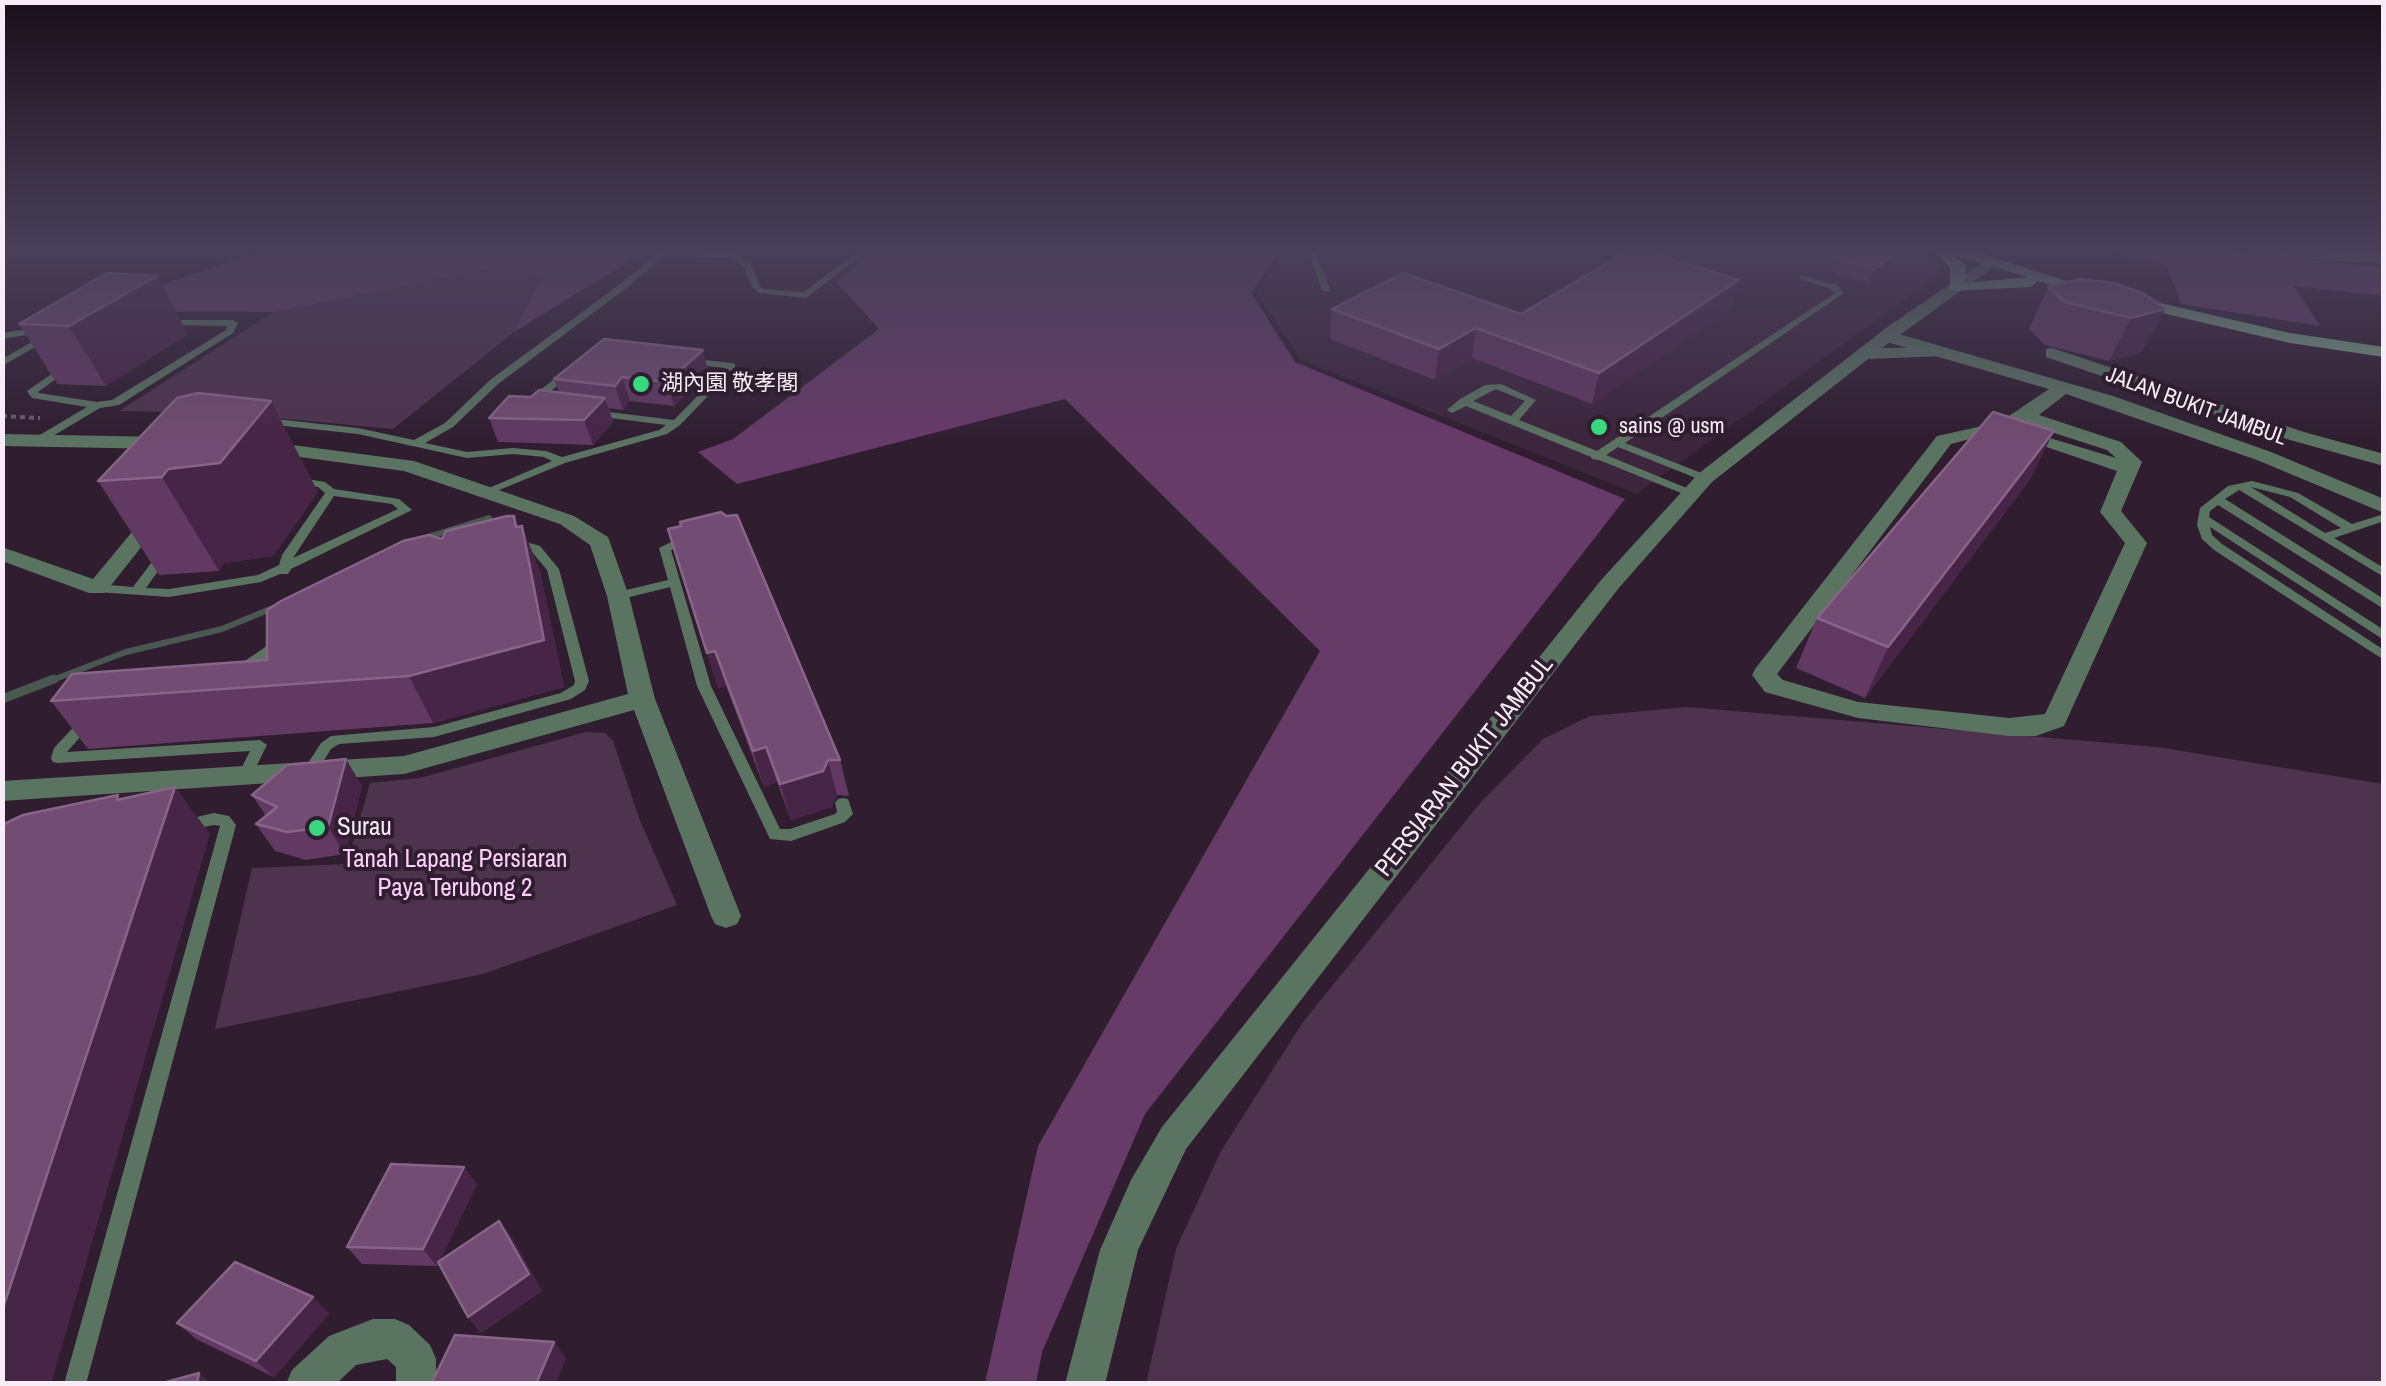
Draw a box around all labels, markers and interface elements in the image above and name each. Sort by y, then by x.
street label: JALAN BUKIT JAMBUL [2102,362,2290,452]
place label: 湖內園 敬孝閣 [661,371,798,397]
marker: 湖內園 敬孝閣 [630,373,652,395]
place label: sains @ usm [1619,414,1725,440]
marker: sains @ usm [1588,416,1610,438]
street label: PERSIARAN BUKIT JAMBUL [1370,651,1560,883]
place label: Surau [337,813,392,843]
marker: Surau [306,817,328,839]
park label: Tanah Lapang Persiaran Paya Terubong 2 [343,845,567,904]

